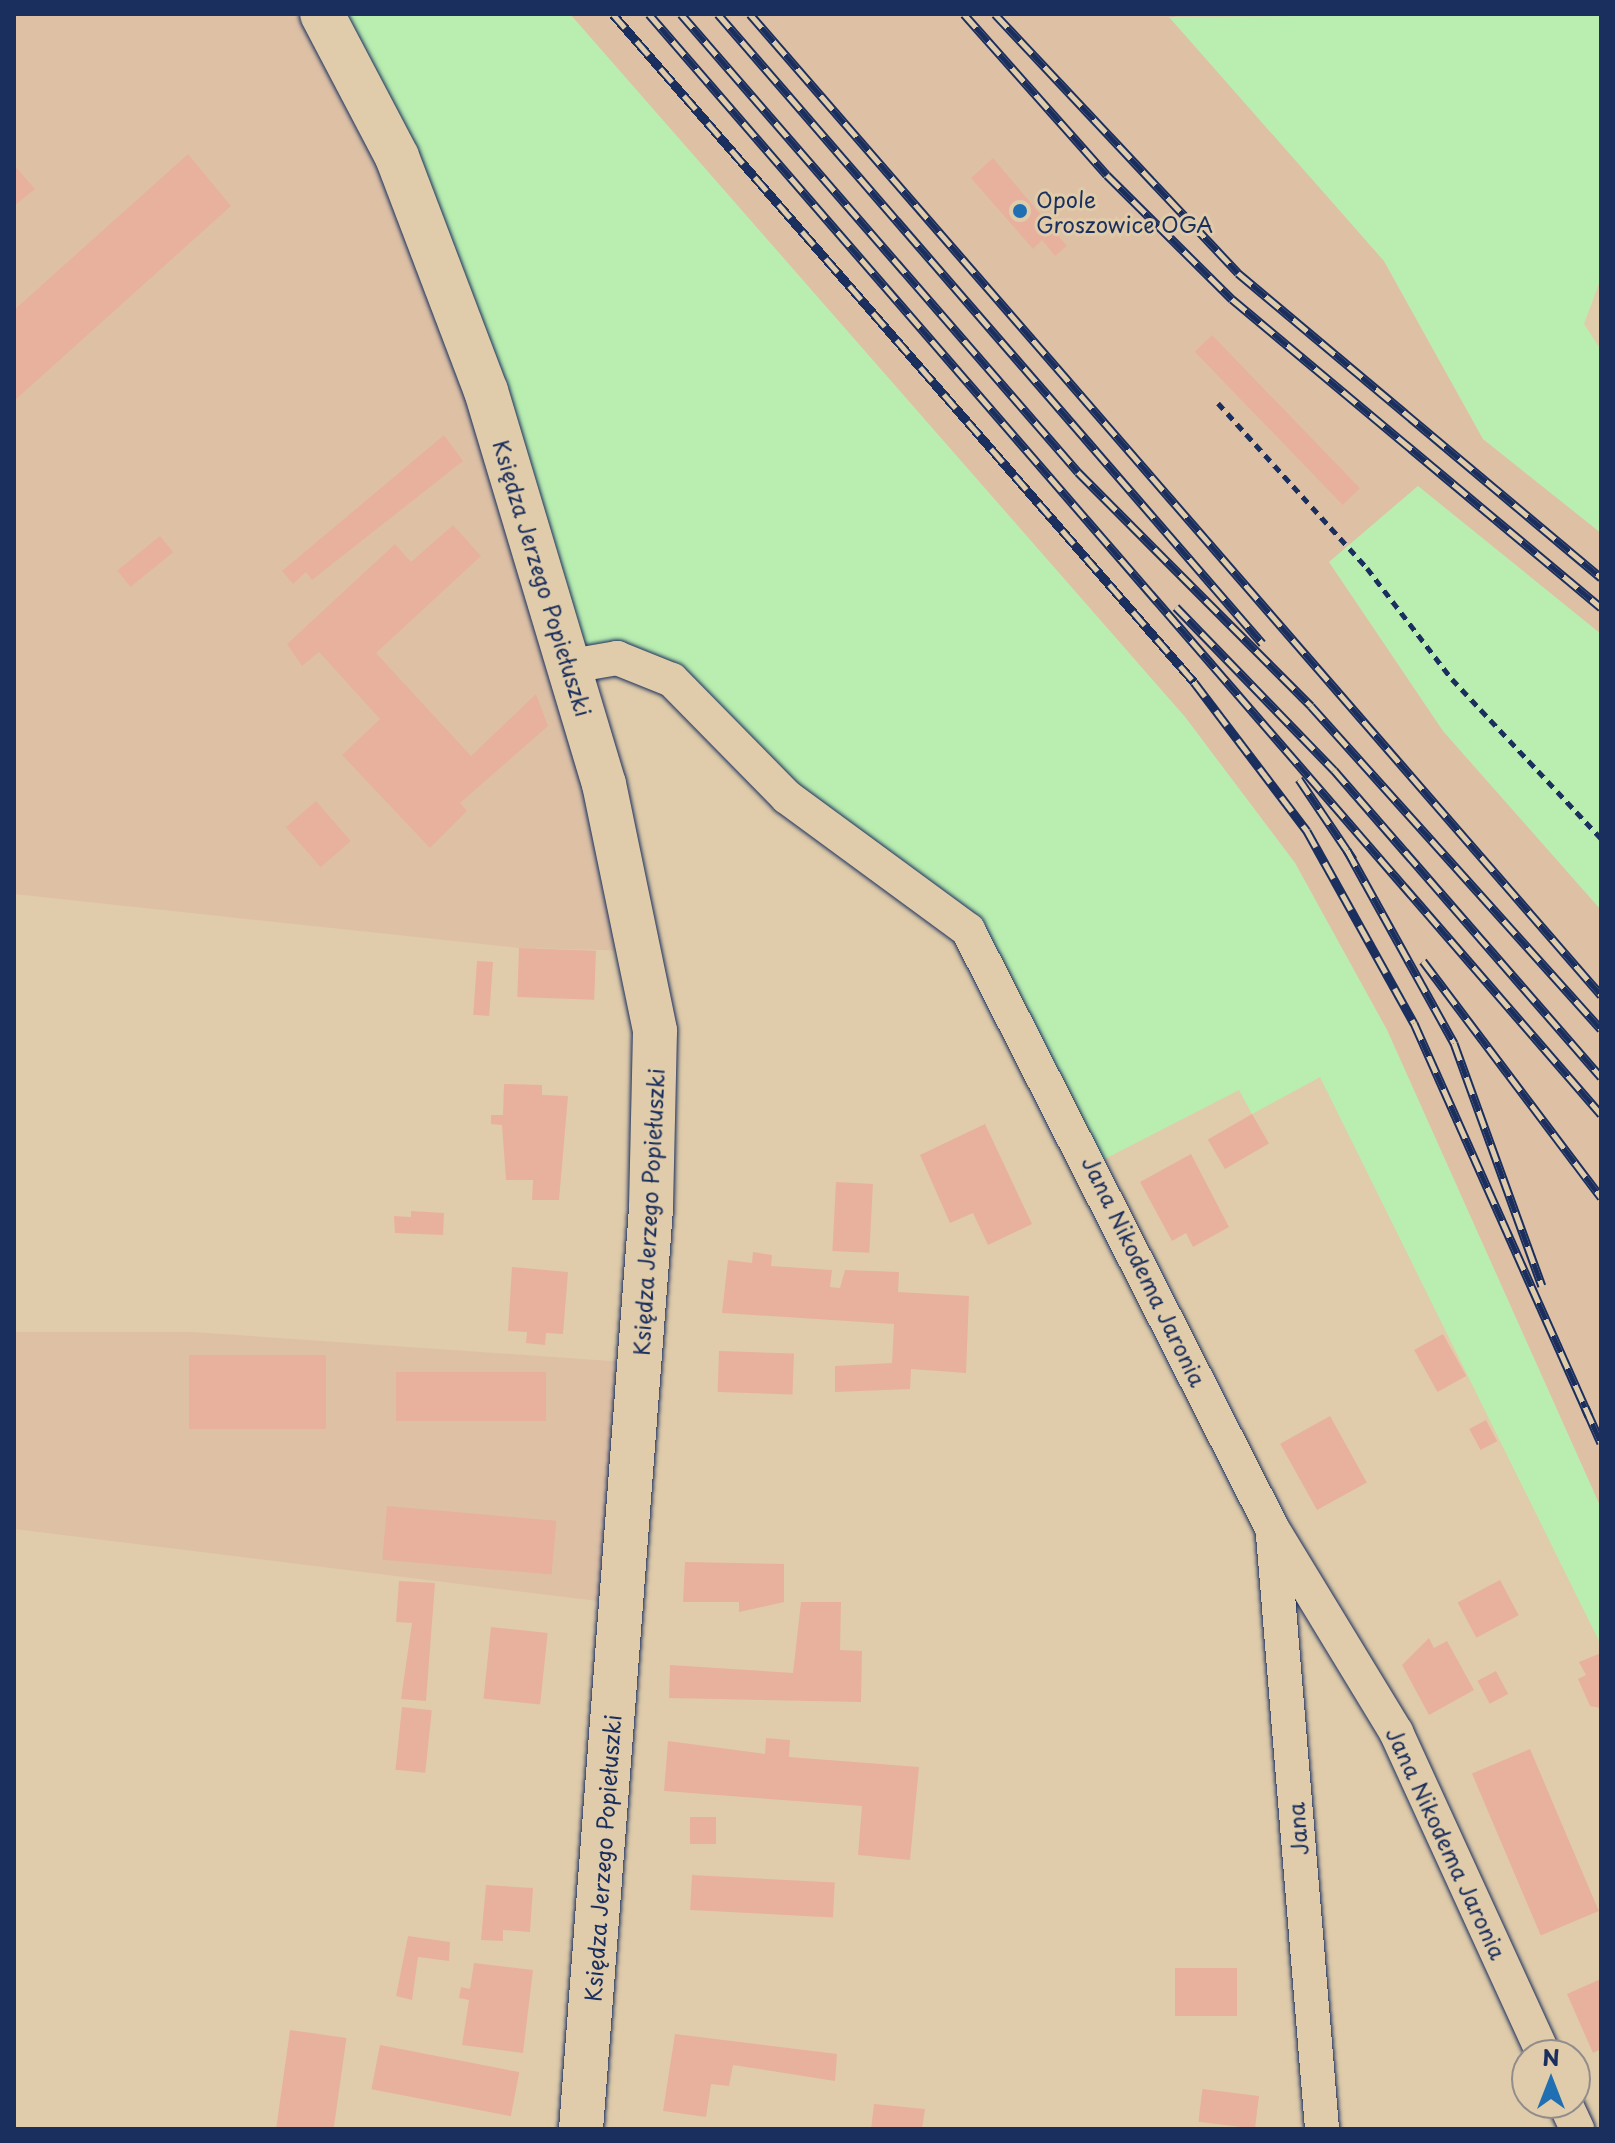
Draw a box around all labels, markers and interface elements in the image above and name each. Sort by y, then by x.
place label: Opole Groszowice OGA [1036,185,1214,236]
marker: Opole Groszowice OGA [1011,202,1029,220]
street label: Księdza Jerzego Popiełuszki [488,435,598,721]
street label: Księdza Jerzego Popiełuszki [627,1066,669,1358]
street label: Jana Nikodema Jaronia [1078,1152,1212,1390]
street label: Księdza Jerzego Popiełuszki [579,1712,625,2004]
street label: Jana Nikodema Jaronia [1382,1723,1512,1963]
street label: Jana [1282,1801,1312,1857]
north arrow [1511,2039,1591,2119]
text: N [1542,2040,1560,2073]

